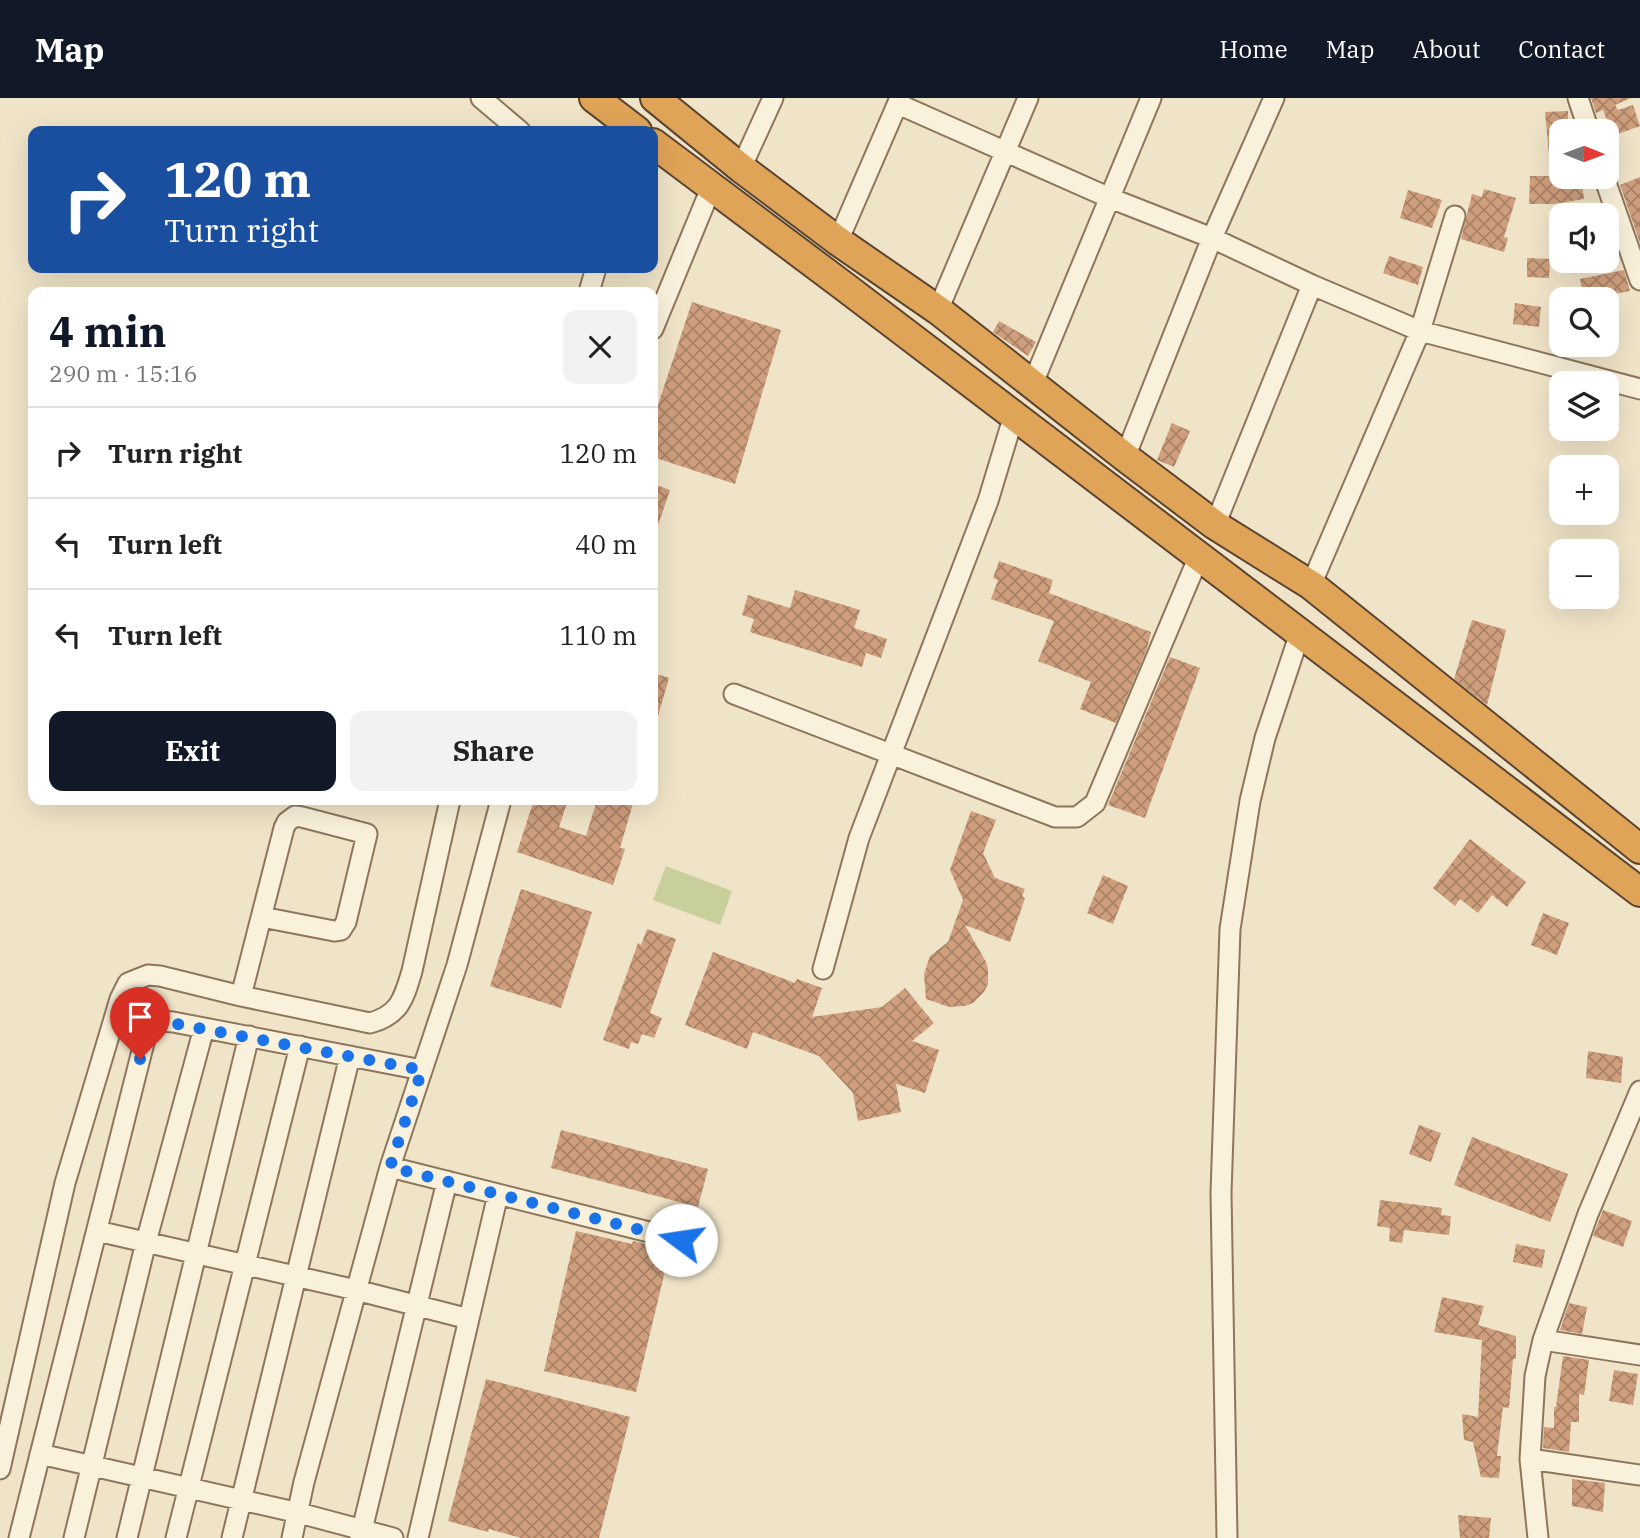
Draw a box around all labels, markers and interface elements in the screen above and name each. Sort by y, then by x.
text: Map [35,28,104,71]
text: Home [1220,33,1288,65]
text: Map [1326,33,1374,65]
text: About [1412,33,1480,65]
text: Contact [1518,33,1605,65]
north arrow [1549,119,1619,189]
map controls [1549,119,1619,609]
text: 120 m [164,147,311,210]
icon: right [49,154,140,245]
button: sound [1549,203,1619,273]
text: Turn right [164,209,319,251]
button: search [1549,287,1619,357]
text: 4 min [49,304,167,359]
button: close [563,310,637,384]
text: 290 m · 15:16 [49,358,198,388]
button: layers [1549,371,1619,441]
icon: right [49,434,87,472]
text: Turn right [108,436,242,470]
text: 120 m [559,436,637,470]
button: + [1549,455,1619,525]
icon: left [49,525,87,563]
text: Turn left [108,527,222,561]
text: 40 m [575,527,637,561]
button: − [1549,539,1619,609]
icon: left [49,616,87,654]
text: Turn left [108,618,222,652]
text: 110 m [559,618,637,652]
button: Exit [49,711,336,791]
button: Share [350,711,637,791]
pin [110,987,170,1059]
icon: arrive [121,998,159,1036]
position arrow [644,1203,718,1277]

